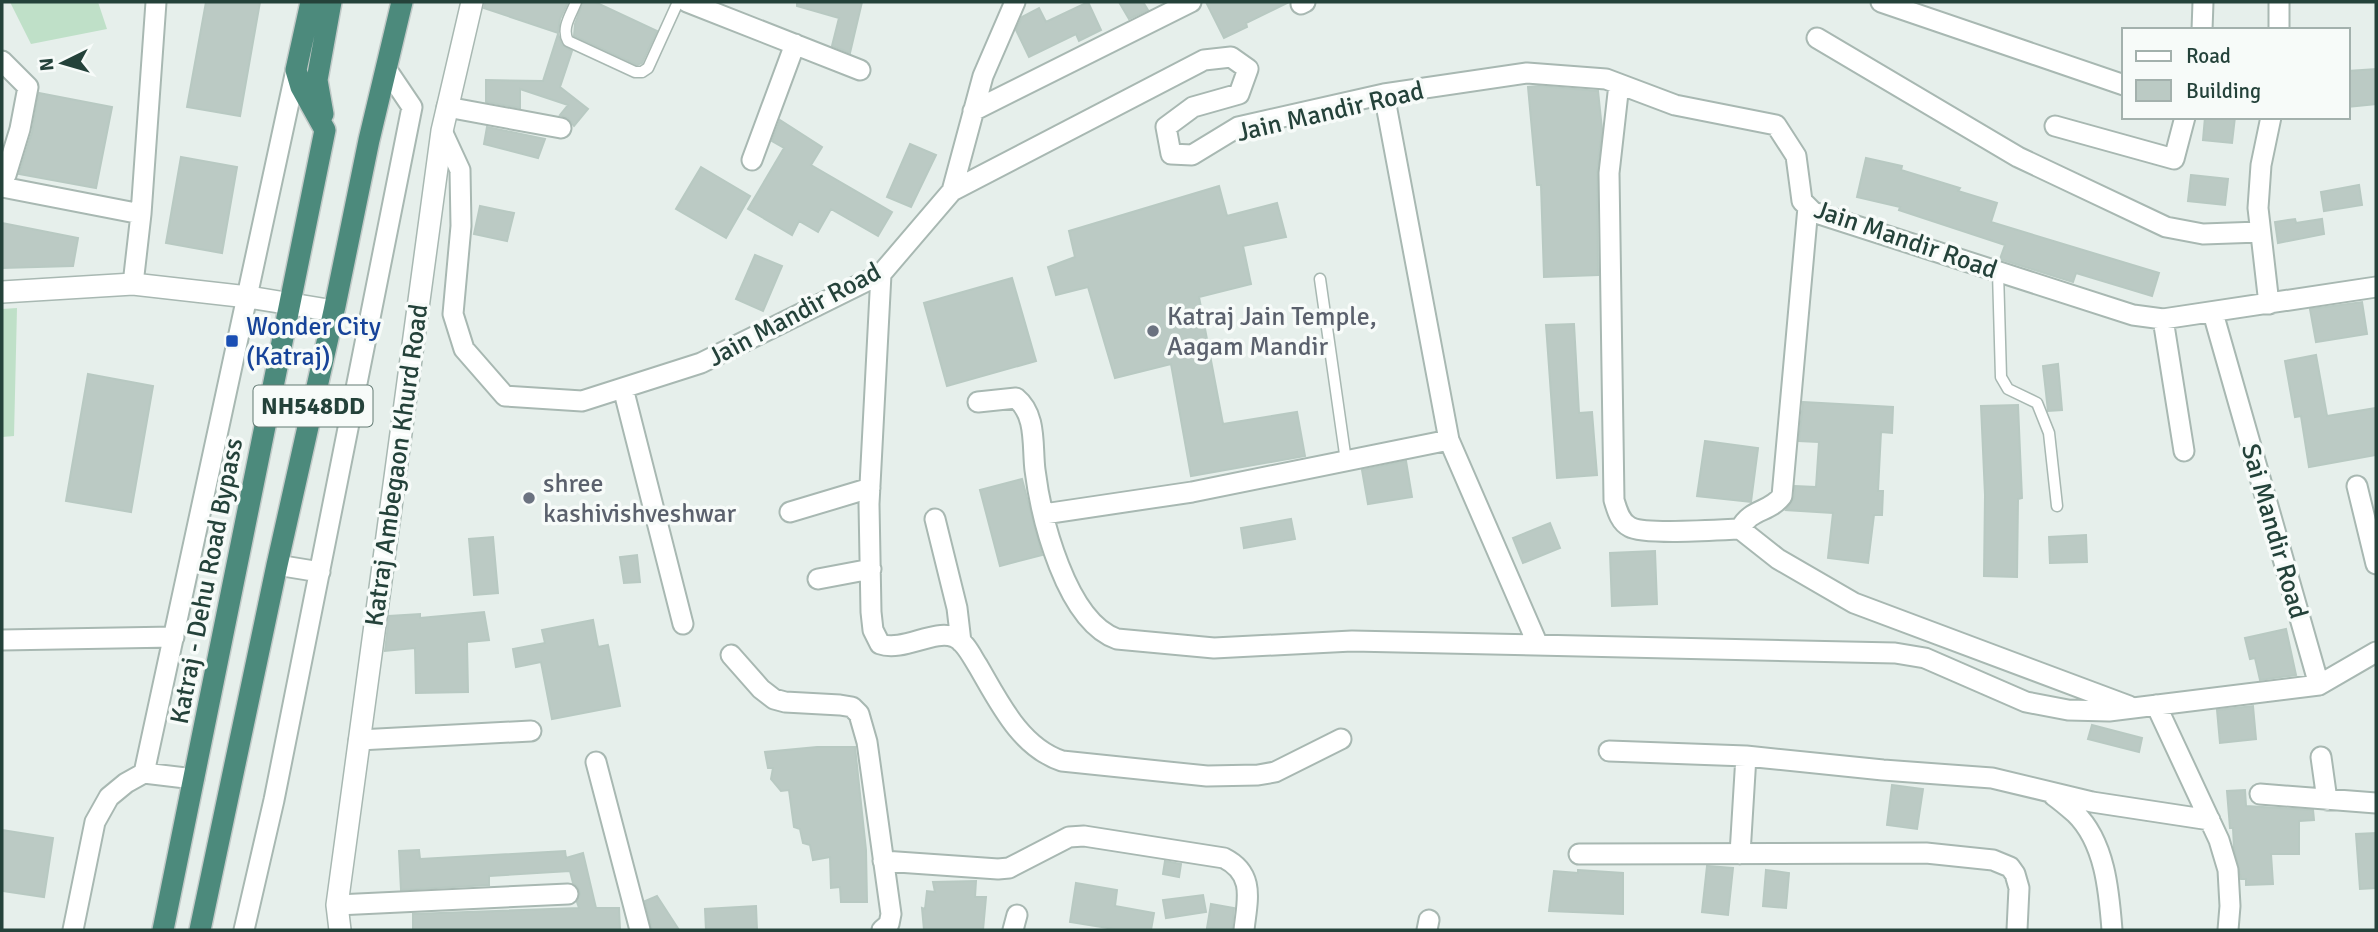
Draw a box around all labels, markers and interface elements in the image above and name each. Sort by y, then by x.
north arrow [28,28,98,98]
legend [2122,28,2350,119]
text: Road [2186,43,2231,69]
text: N [35,57,60,72]
street label: Jain Mandir Road [1233,75,1427,149]
text: Building [2186,78,2261,104]
street label: Jain Mandir Road [1810,194,2001,286]
street label: Jain Mandir Road [703,256,886,374]
place label: Katraj Jain Temple, Aagam Mandir [1167,301,1377,363]
street label: Katraj Ambegaon Khurd Road [359,302,435,628]
place label: Wonder City (Katraj) [246,311,381,373]
marker: Katraj Jain Temple, Aagam Mandir [1145,323,1161,339]
marker: Wonder City (Katraj) [224,333,240,349]
road number: NH548DD [254,386,372,426]
street label: Katraj - Dehu Road Bypass [164,436,250,727]
street label: Sai Mandir Road [2234,440,2314,622]
place label: shree kashivishveshwar [543,468,737,530]
marker: shree kashivishveshwar [521,490,537,506]

